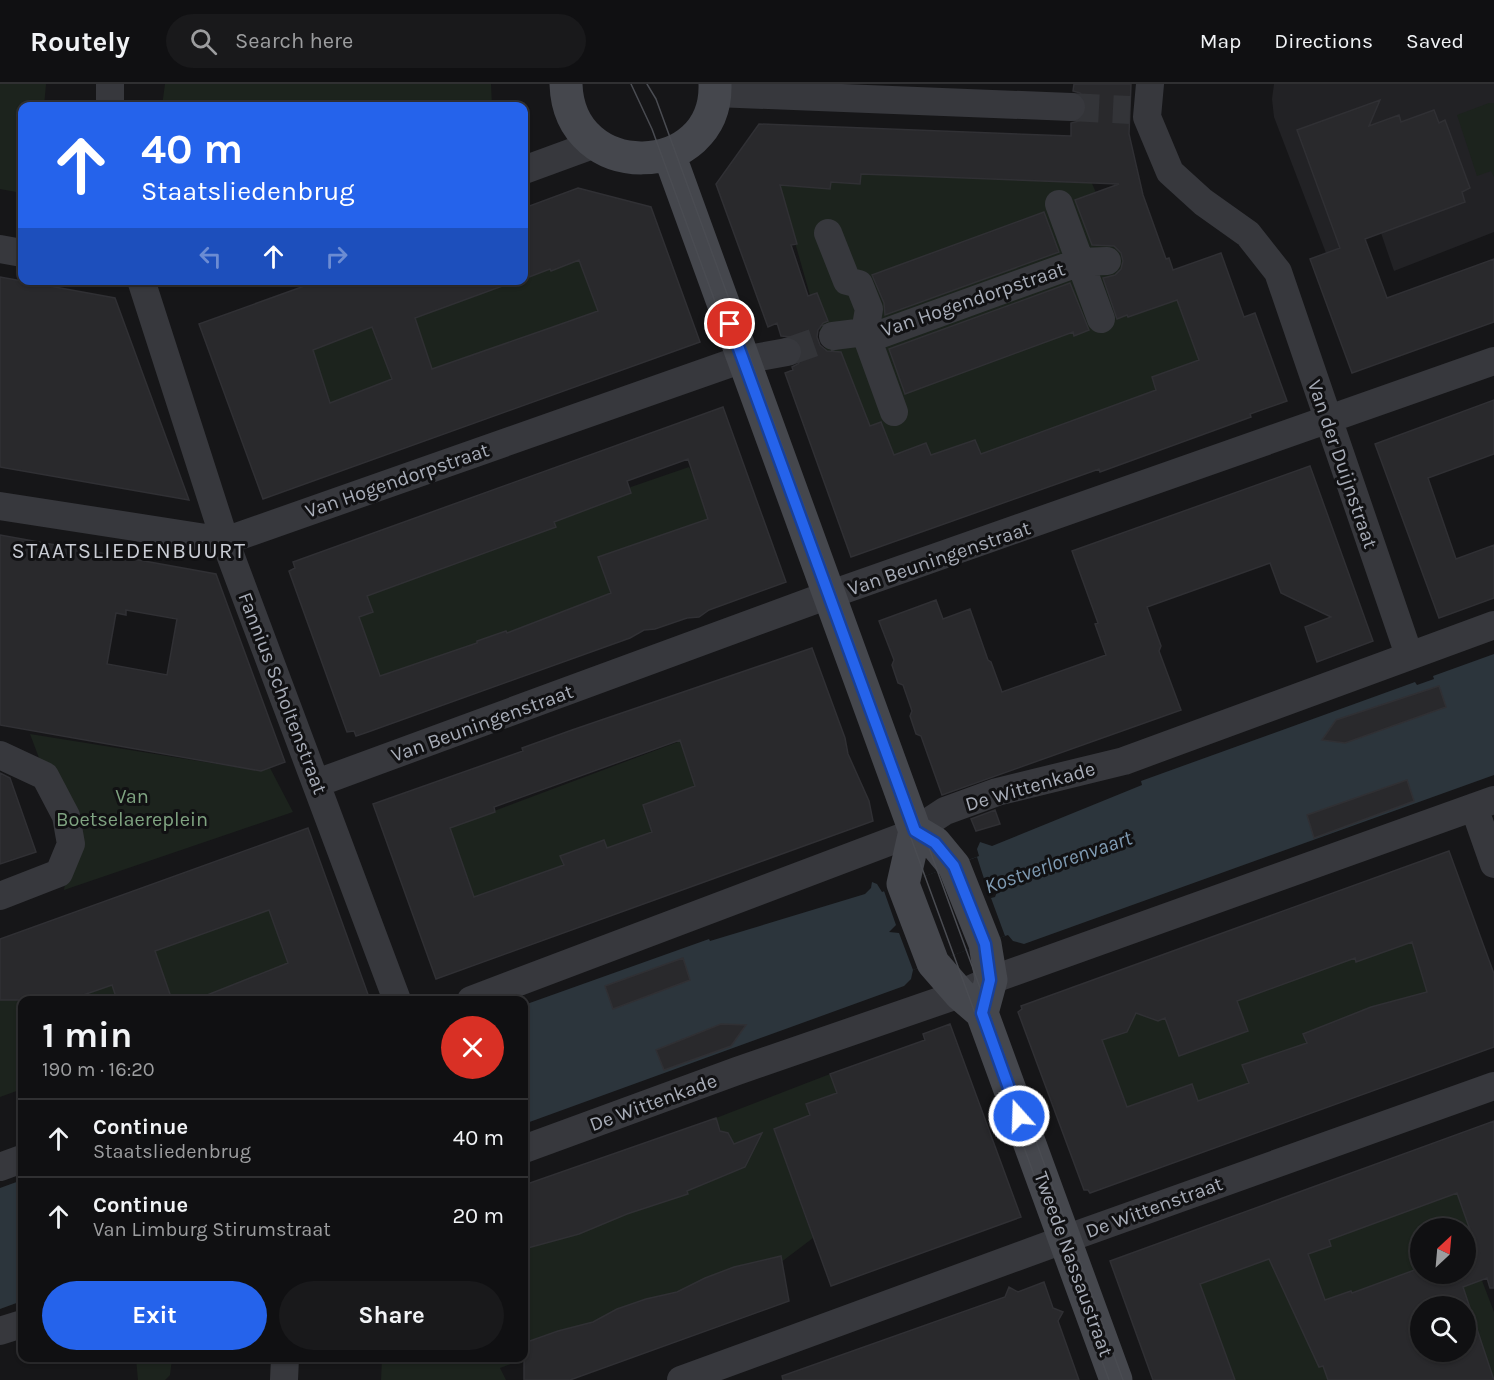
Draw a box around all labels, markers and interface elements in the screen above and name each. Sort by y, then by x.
search box [166,14,586,68]
text: Routely [30,25,130,58]
icon: search [187,25,220,58]
text: Search here [235,28,353,54]
text: Map [1200,29,1241,53]
text: Directions [1274,29,1373,53]
text: Saved [1406,29,1464,53]
text: 40 m [141,124,243,174]
icon: ahead [42,126,120,204]
text: Staatsliedenbrug [141,175,355,207]
icon: left [194,240,227,273]
icon: ahead [257,240,290,273]
icon: right [320,240,353,273]
street label: Van Hogendorpstraat [878,257,1069,342]
pin [704,298,755,349]
icon: arrive [713,307,746,340]
street label: Van der Duijnstraat [1303,377,1382,552]
street label: Van Hogendorpstraat [302,438,493,523]
street label: Van Beuningenstraat [845,516,1034,601]
district label: STAATSLIEDENBUURT [11,538,247,564]
street label: Fannius Scholtenstraat [233,589,332,798]
street label: Van Beuningenstraat [388,680,577,767]
street label: De Wittenkade [963,757,1098,816]
park label: Van Boetselaereplein [56,785,208,831]
water label: Kostverlorenvaart [981,825,1136,898]
text: 1 min [42,1014,132,1056]
button: close [441,1016,504,1079]
text: 190 m · 16:20 [42,1058,155,1081]
street label: De Wittenkade [586,1069,720,1136]
position arrow [987,1084,1051,1148]
text: Continue [93,1114,188,1140]
icon: ahead [42,1122,75,1155]
text: 40 m [453,1125,504,1151]
text: Staatsliedenbrug [93,1140,251,1163]
street label: Tweede Nassaustraat [1029,1169,1118,1360]
street label: De Wittenstraat [1082,1172,1226,1243]
text: Continue [93,1192,188,1218]
icon: ahead [42,1200,75,1233]
text: 20 m [452,1203,504,1229]
text: Van Limburg Stirumstraat [93,1218,331,1241]
north arrow [1410,1218,1476,1284]
map controls [1410,1218,1476,1362]
button: Exit [42,1281,267,1350]
button: Share [279,1281,504,1350]
button: search [1410,1296,1476,1362]

